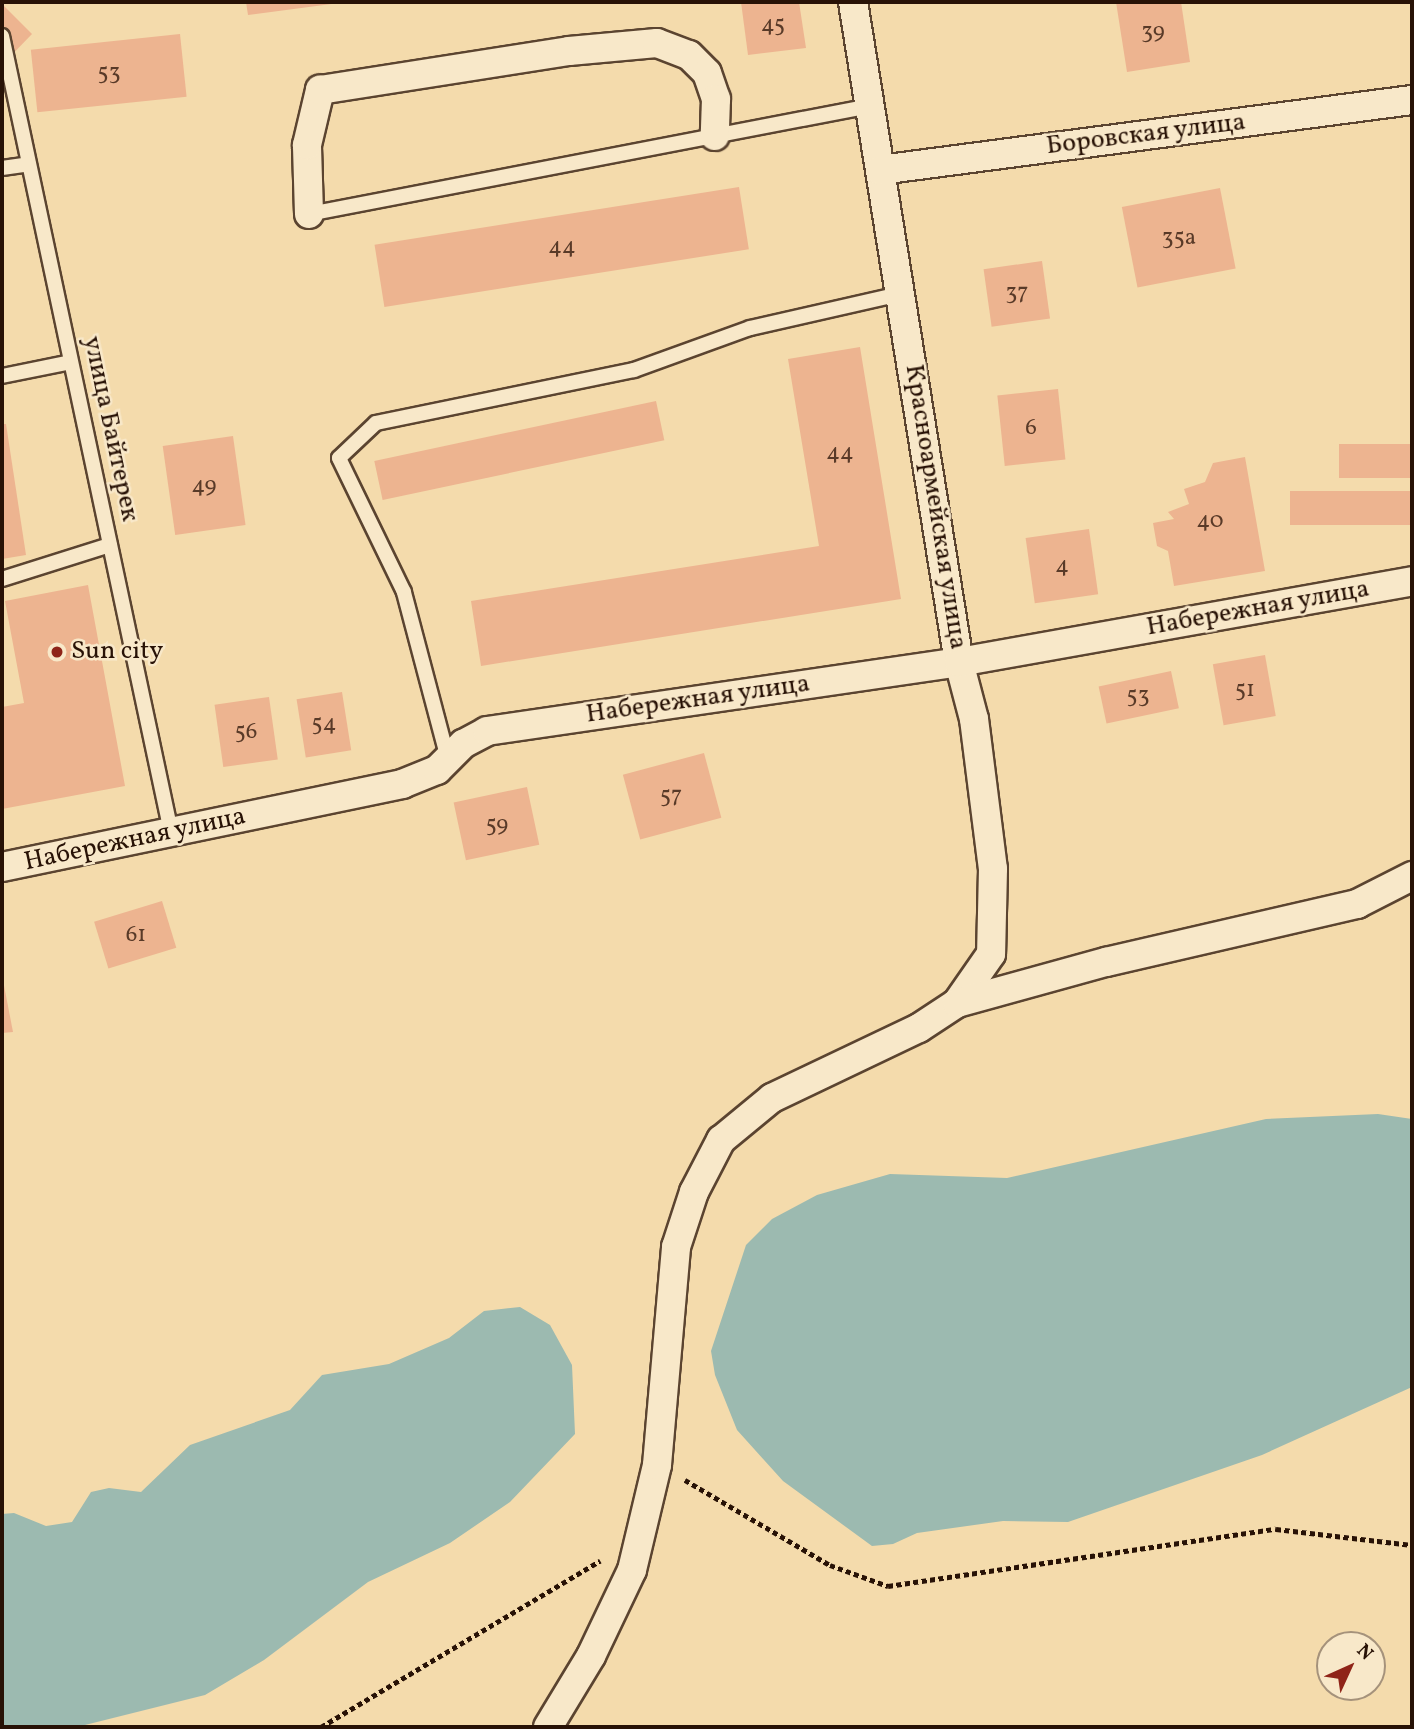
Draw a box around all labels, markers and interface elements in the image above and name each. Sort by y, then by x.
house number: 45 [761,11,785,39]
house number: 39 [1141,18,1165,46]
house number: 53 [98,59,120,87]
street label: Боровская улица [1044,107,1248,163]
house number: 35а [1162,224,1196,252]
house number: 44 [548,233,576,261]
house number: 37 [1006,279,1028,307]
street label: улица Байтерек [75,333,145,525]
street label: Красноармейская улица [897,362,973,652]
house number: 6 [1025,414,1037,442]
house number: 44 [826,439,854,467]
house number: 49 [192,472,216,500]
house number: 40 [1196,507,1224,535]
house number: 4 [1055,552,1069,580]
street label: Набережная улица [1144,574,1372,644]
place label: Sun city [71,636,163,668]
marker: Sun city [49,644,65,660]
street label: Набережная улица [584,669,812,731]
house number: 51 [1235,676,1255,704]
house number: 53 [1127,682,1149,710]
house number: 54 [312,710,336,738]
house number: 56 [235,718,257,746]
house number: 57 [660,782,682,810]
street label: Набережная улица [21,801,249,879]
house number: 59 [486,811,508,839]
house number: 61 [126,921,146,949]
north arrow [1316,1631,1386,1701]
text: N [1350,1638,1378,1667]

